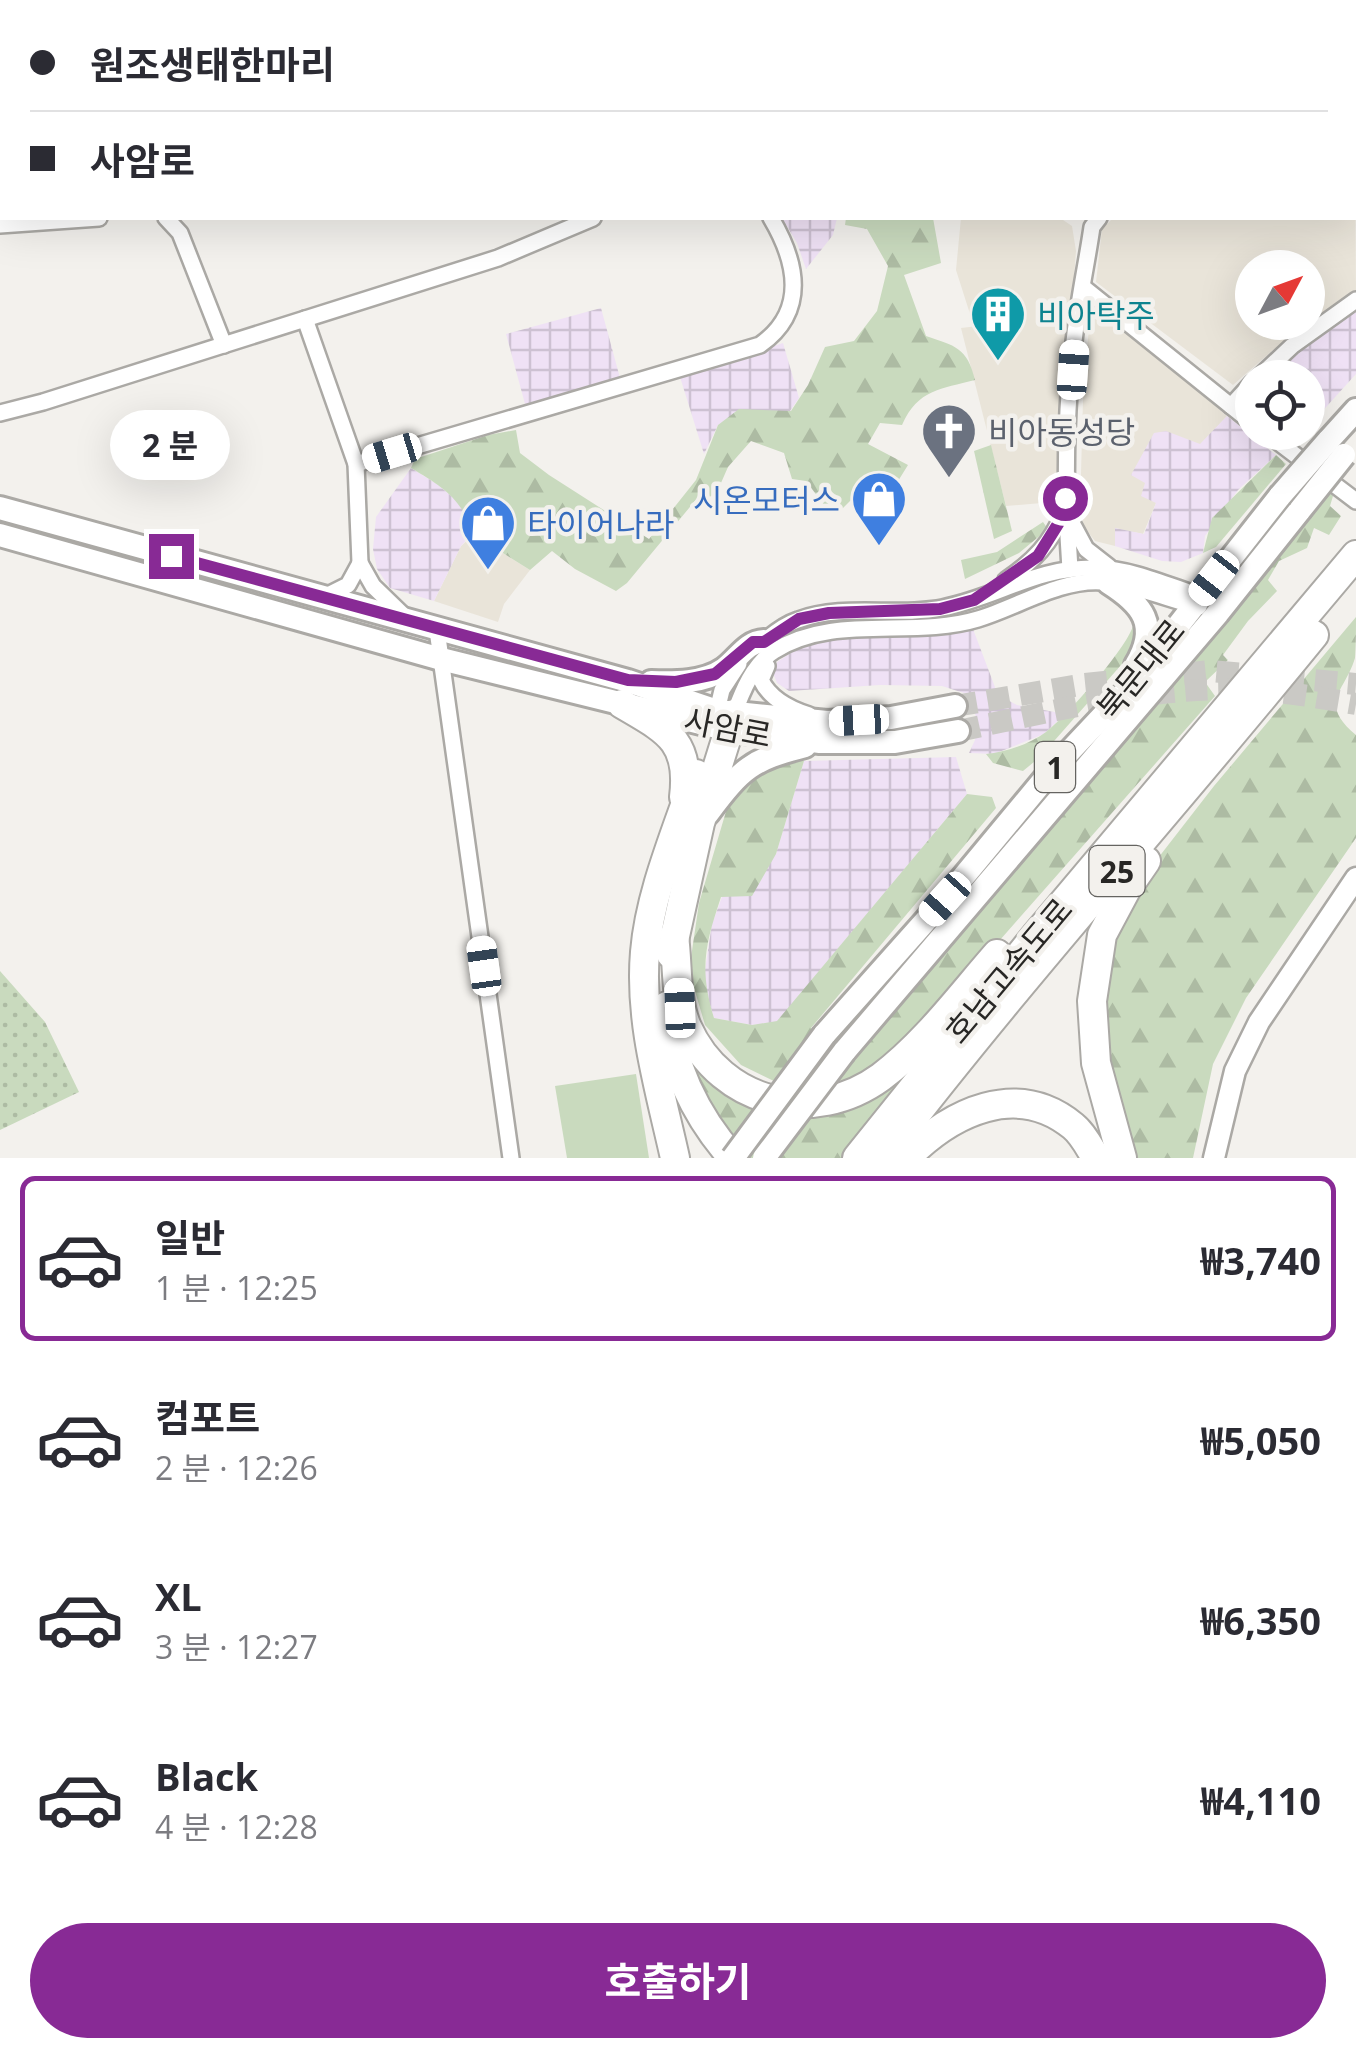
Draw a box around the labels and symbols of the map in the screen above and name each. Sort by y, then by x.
north arrow [1235,250,1325,340]
building icon: 비아탁주 [968,284,1028,363]
place label: 비아탁주 [1037,293,1155,336]
car [1056,339,1090,401]
church icon: 비아동성당 [919,401,979,480]
place label: 비아동성당 [988,410,1135,453]
callout: 2 분 [111,411,231,481]
car [359,430,425,476]
shop icon: 시온모터스 [849,469,909,548]
route start [1043,476,1088,521]
place label: 시온모터스 [693,478,840,521]
shop icon: 타이어나라 [458,493,518,572]
place label: 타이어나라 [527,502,674,545]
route end [149,534,194,579]
car [1184,545,1244,611]
street label: 북문대로 [1086,610,1194,728]
street label: 사암로 [681,697,775,757]
car [828,703,890,737]
road number: 1 [1035,742,1075,792]
road number: 25 [1090,846,1144,896]
car [914,867,976,931]
street label: 호남고속도로 [935,889,1081,1051]
car [465,934,503,998]
car [664,977,696,1039]

